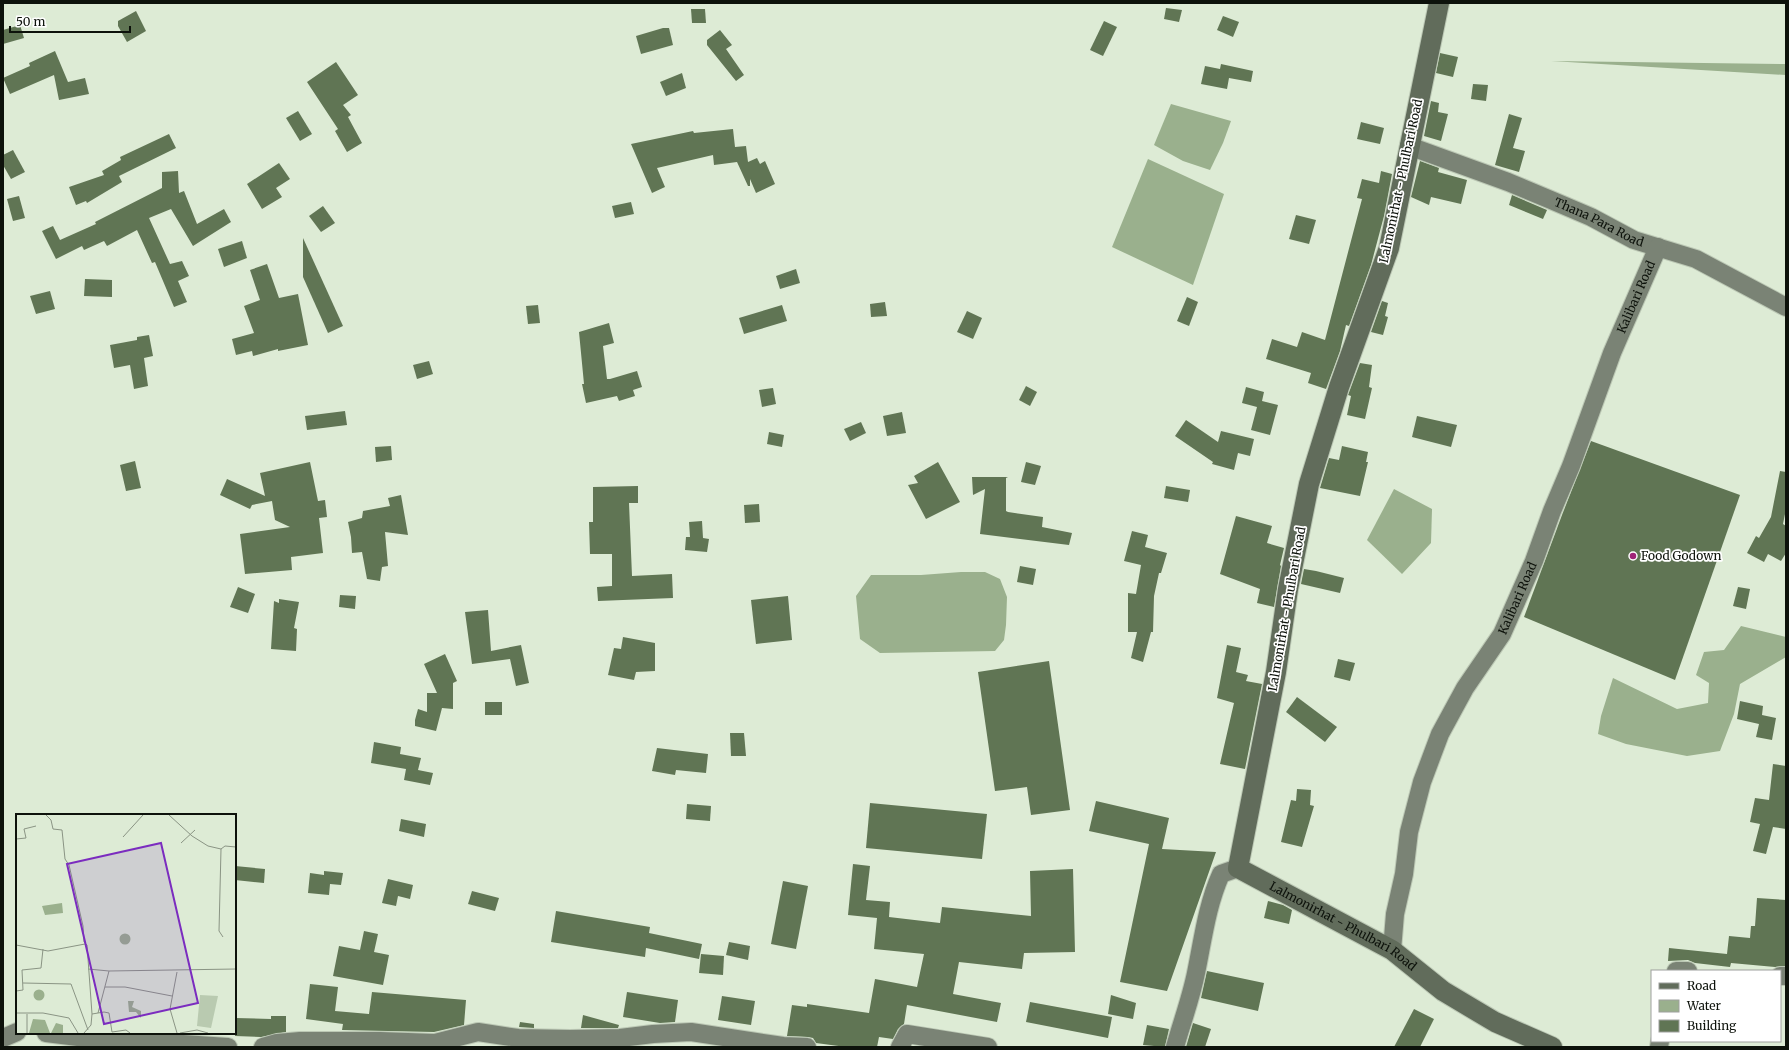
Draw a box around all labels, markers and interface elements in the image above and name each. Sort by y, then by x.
scale bar [10,8,130,34]
text: 50 m [16,14,45,29]
street label: Lalmonirhat - Phulbari Road [1376,98,1425,264]
street label: Thana Para Road [1552,194,1646,250]
street label: Kalibari Road [1613,258,1658,336]
street label: Lalmonirhat - Phulbari Road [1265,525,1308,692]
place label: Food Godown [1641,548,1721,563]
marker: Food Godown [1628,551,1638,561]
street label: Kalibari Road [1495,560,1540,637]
inset map [16,814,236,1034]
street label: Lalmonirhat - Phulbari Road [1267,878,1420,974]
legend [1651,970,1781,1042]
text: Road [1687,978,1716,993]
text: Water [1686,998,1722,1013]
text: Building [1687,1018,1737,1033]

